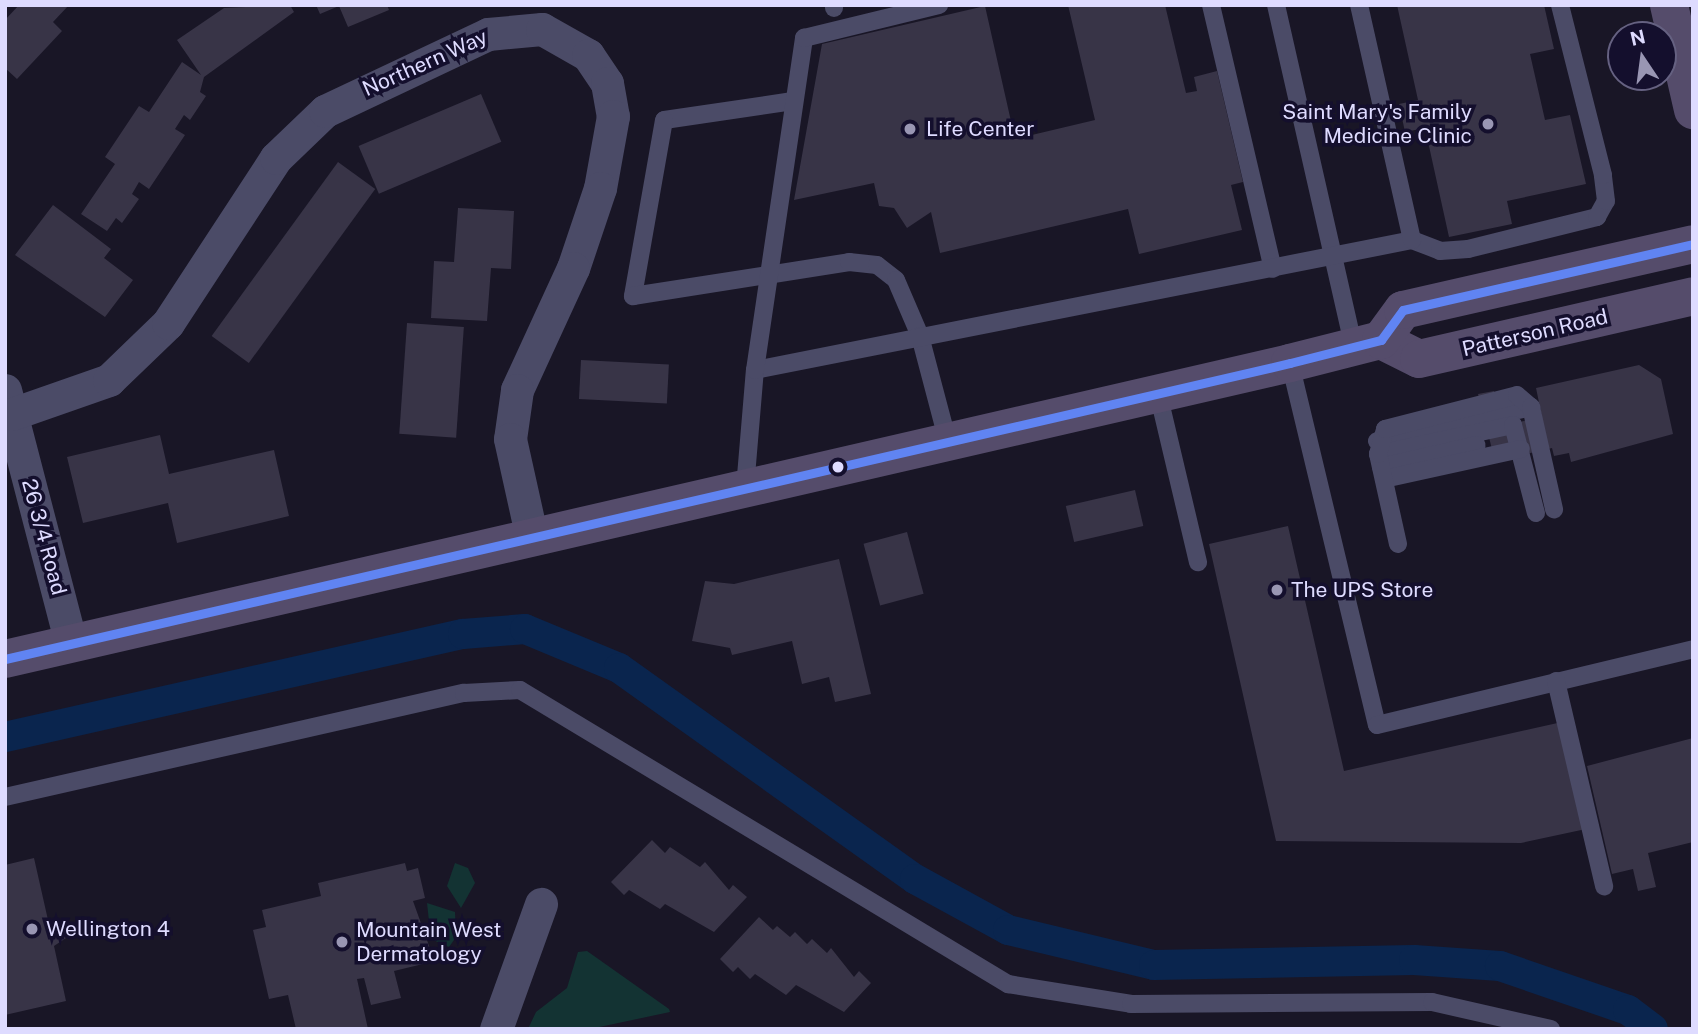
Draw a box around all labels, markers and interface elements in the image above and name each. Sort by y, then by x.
north arrow [1607,21,1677,91]
street label: Northern Way [358,24,492,102]
text: N [1628,25,1647,50]
place label: Saint Mary's Family Medicine Clinic [1282,99,1472,149]
marker: Saint Mary's Family Medicine Clinic [1478,114,1498,134]
place label: Life Center [926,116,1034,142]
marker: Life Center [900,119,920,139]
street label: Patterson Road [1460,304,1610,362]
unlabelled marker [831,460,845,474]
street label: 26 3/4 Road [16,476,72,598]
place label: The UPS Store [1291,577,1433,603]
marker: The UPS Store [1269,582,1285,598]
place label: Wellington 4 [46,916,170,942]
place label: Mountain West Dermatology [356,917,502,967]
marker: Wellington 4 [24,921,40,937]
marker: Mountain West Dermatology [334,934,350,950]

